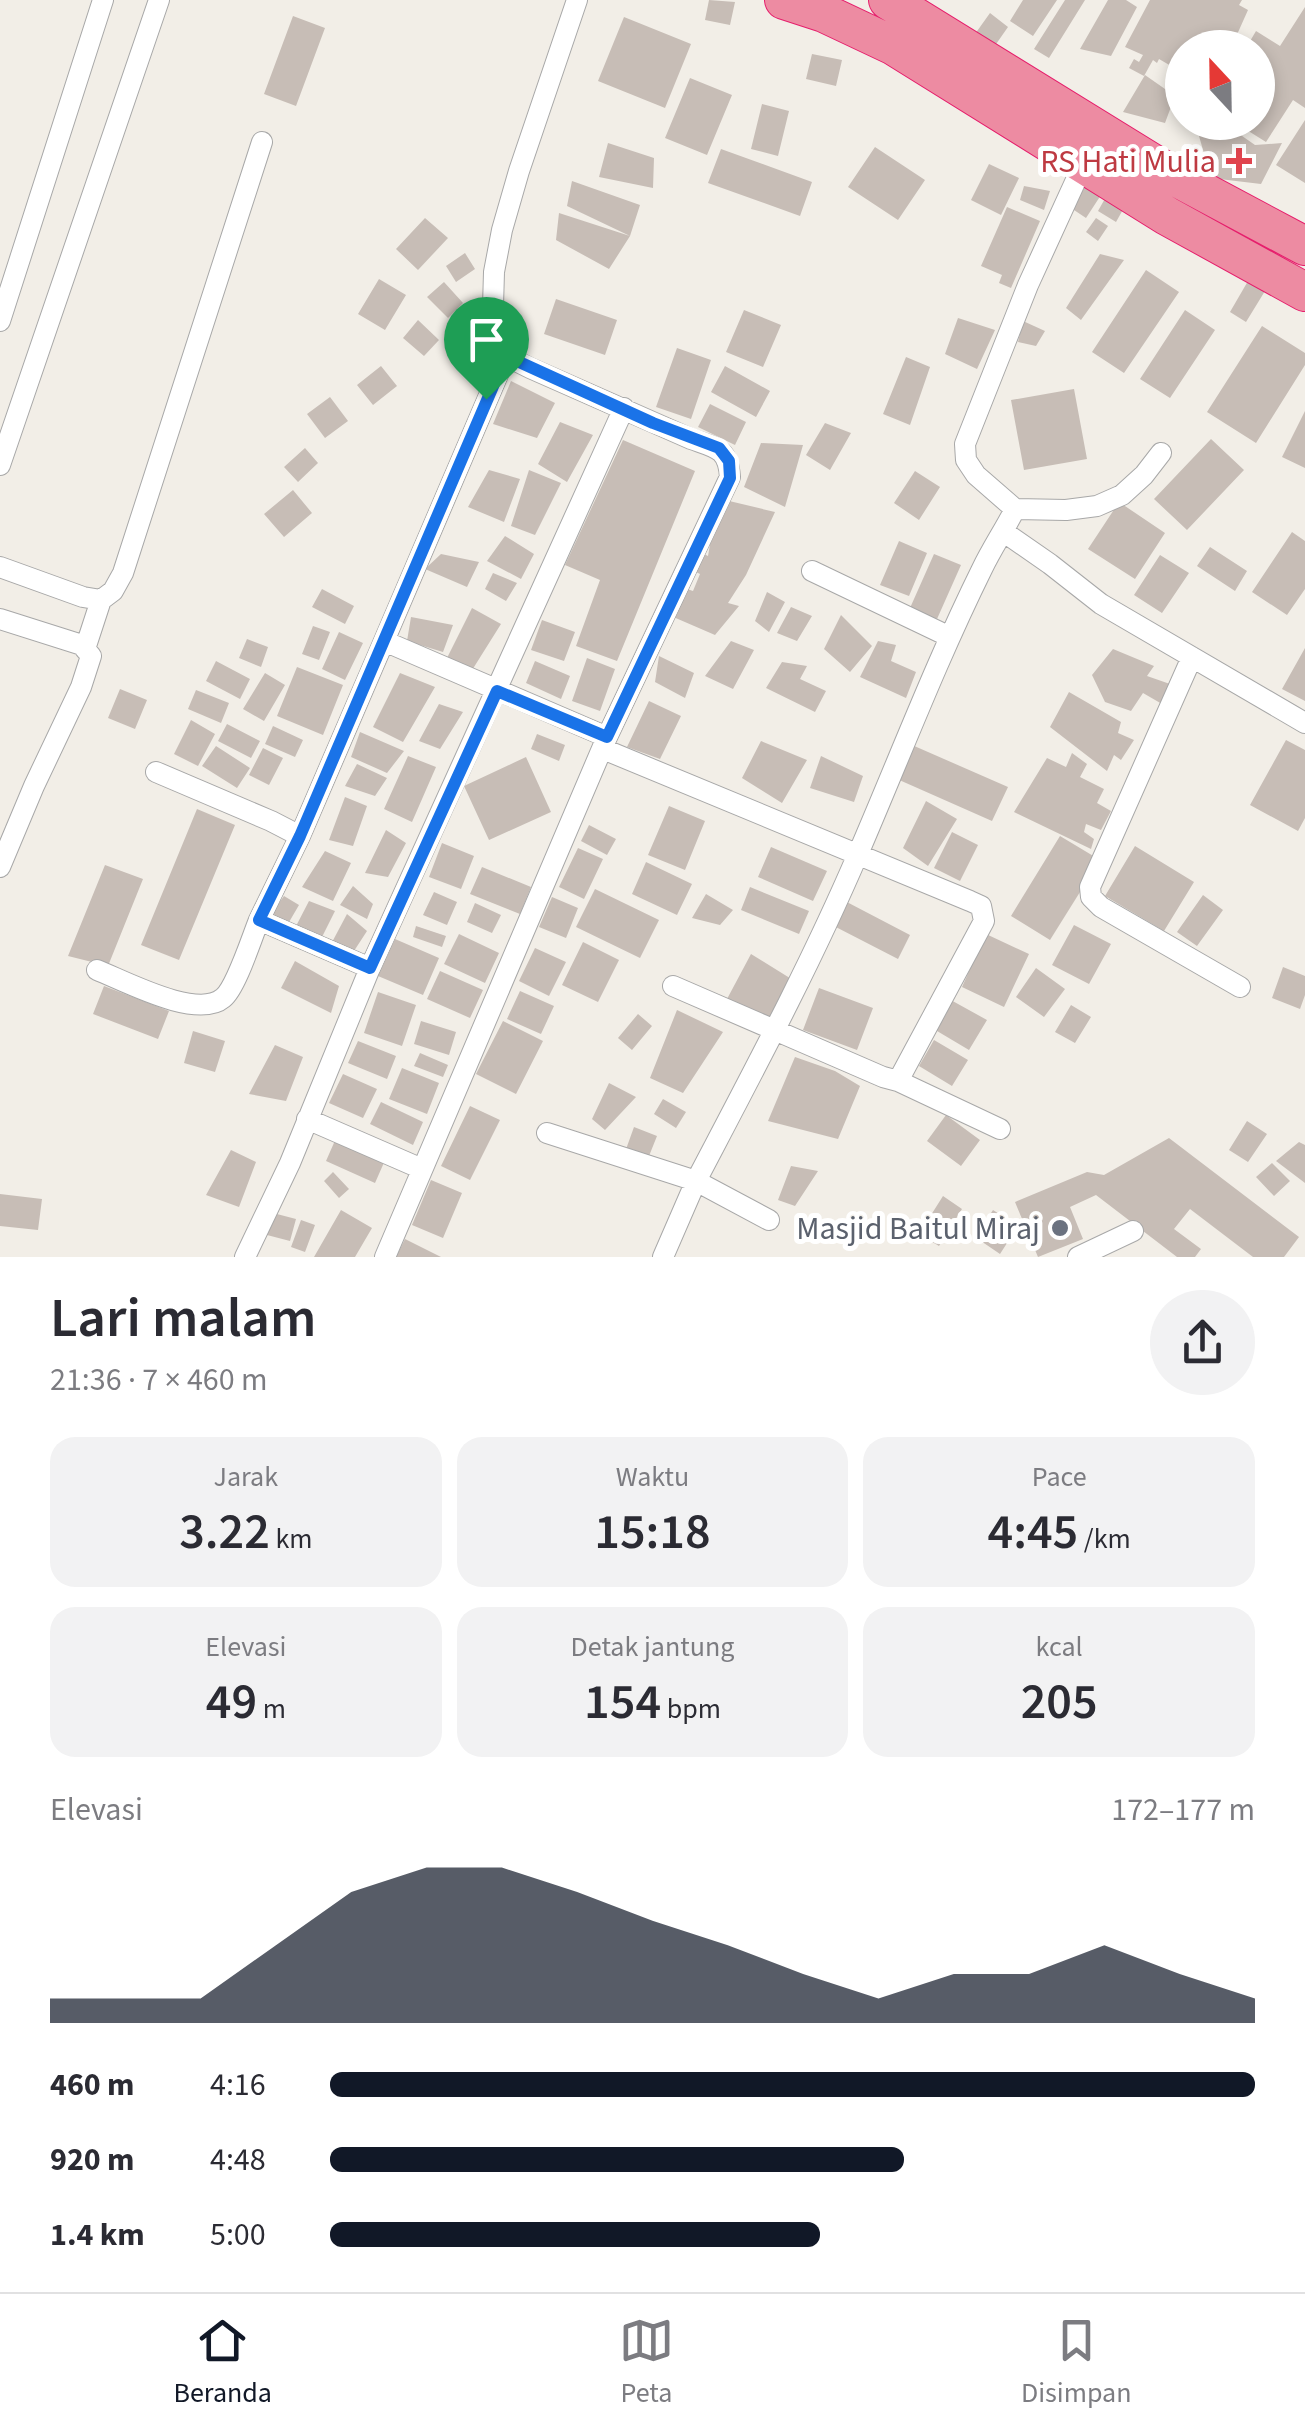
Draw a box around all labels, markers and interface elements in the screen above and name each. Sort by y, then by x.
north arrow [1165,30,1275,140]
map controls [1165,30,1275,140]
place label: RS Hati Mulia [1040,139,1216,185]
marker: RS Hati Mulia [1226,148,1252,174]
pin [444,297,529,400]
icon: arrive [459,312,514,367]
place label: Masjid Baitul Miraj [796,1206,1040,1252]
marker: Masjid Baitul Miraj [1049,1217,1071,1239]
text: Lari malam [50,1280,316,1358]
button: share [1150,1290,1255,1395]
text: 21:36 · 7 × 460 m [50,1357,268,1403]
text: Jarak [214,1457,278,1497]
text: Waktu [616,1457,689,1497]
text: Pace [1032,1457,1087,1497]
text: 3.22 [179,1497,270,1568]
text: 15:18 [594,1497,711,1568]
text: 4:45 [988,1497,1078,1568]
text: km [270,1519,313,1559]
text: /km [1078,1519,1131,1559]
text: Elevasi [205,1627,286,1667]
text: Detak jantung [571,1627,734,1667]
text: kcal [1036,1627,1083,1667]
text: 49 [206,1667,257,1738]
text: 154 [584,1667,661,1738]
text: 205 [1021,1667,1098,1738]
text: m [257,1689,286,1729]
text: bpm [661,1689,721,1729]
text: Elevasi [50,1787,143,1833]
text: 172–177 m [1111,1787,1255,1833]
text: 460 m [50,2062,135,2108]
text: 4:16 [210,2062,266,2108]
text: 920 m [50,2137,135,2183]
text: 4:48 [210,2137,266,2183]
text: 1.4 km [50,2212,145,2258]
text: 5:00 [210,2212,266,2258]
tab: Beranda [173,2313,272,2413]
tab: Peta [619,2313,674,2413]
tab: Disimpan [1021,2313,1131,2413]

